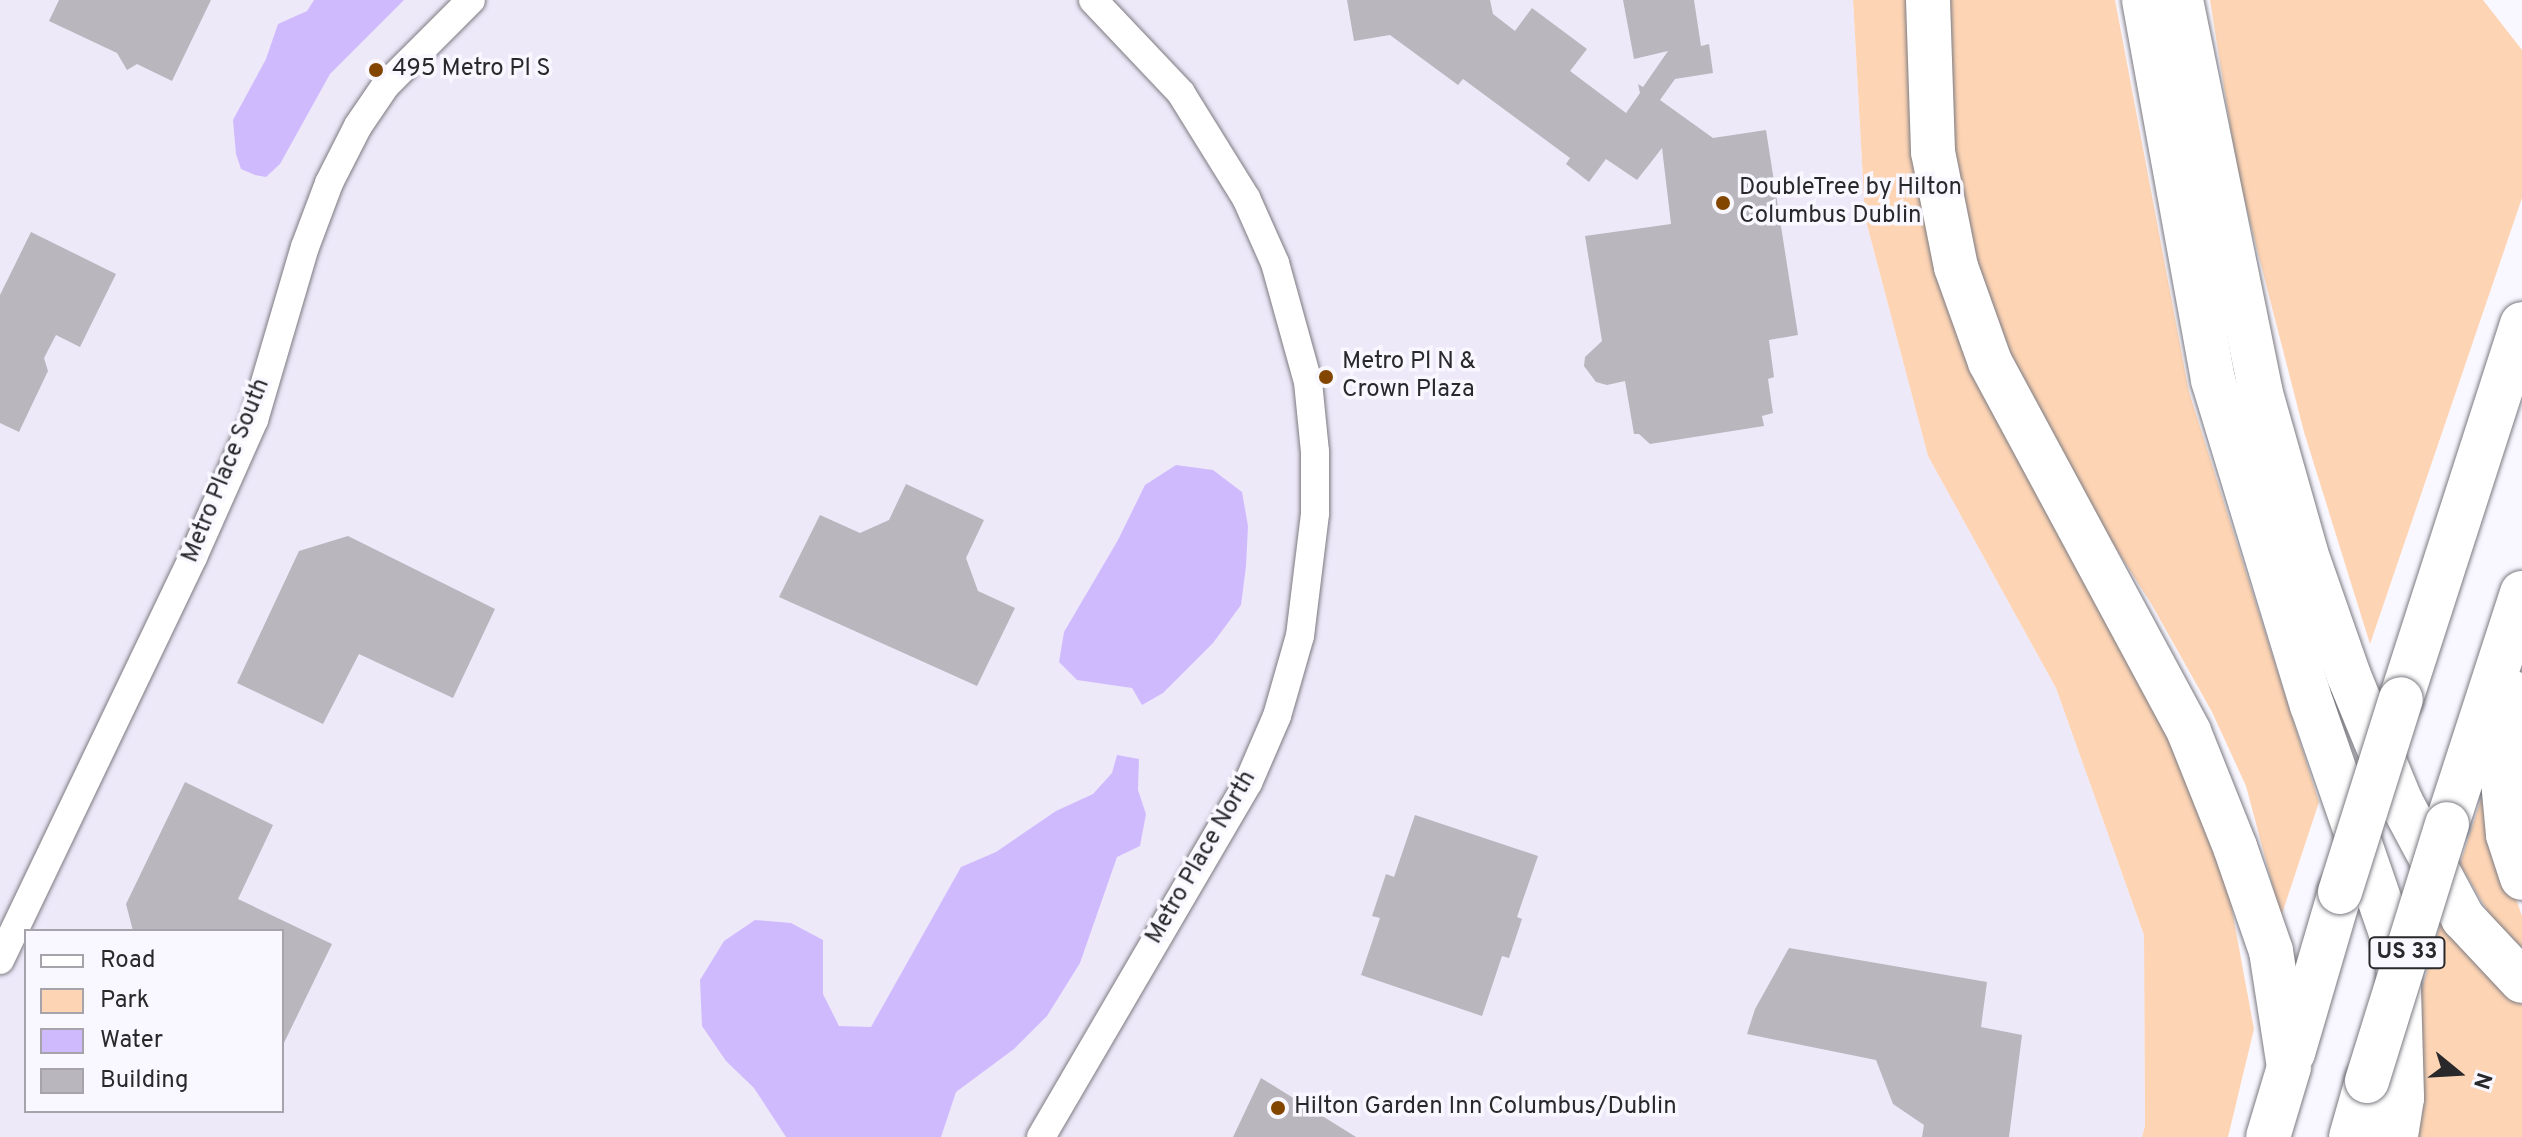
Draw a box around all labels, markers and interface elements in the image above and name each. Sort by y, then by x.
place label: 495 Metro Pl S [392,56,551,84]
marker: 495 Metro Pl S [367,61,385,79]
place label: DoubleTree by Hilton Columbus Dublin [1739,175,1962,231]
marker: DoubleTree by Hilton Columbus Dublin [1714,194,1732,212]
place label: Metro Pl N & Crown Plaza [1342,349,1476,405]
marker: Metro Pl N & Crown Plaza [1317,368,1335,386]
street label: Metro Place South [177,375,277,567]
street label: Metro Place North [1141,766,1263,950]
legend [24,929,284,1113]
road number: US 33 [2367,935,2447,971]
text: Road [100,946,156,976]
text: Park [100,986,150,1016]
text: Water [100,1026,163,1056]
north arrow [2418,1033,2498,1113]
text: Building [100,1066,189,1096]
text: N [2466,1069,2497,1092]
place label: Hilton Garden Inn Columbus/Dublin [1294,1094,1677,1122]
marker: Hilton Garden Inn Columbus/Dublin [1269,1099,1287,1117]

